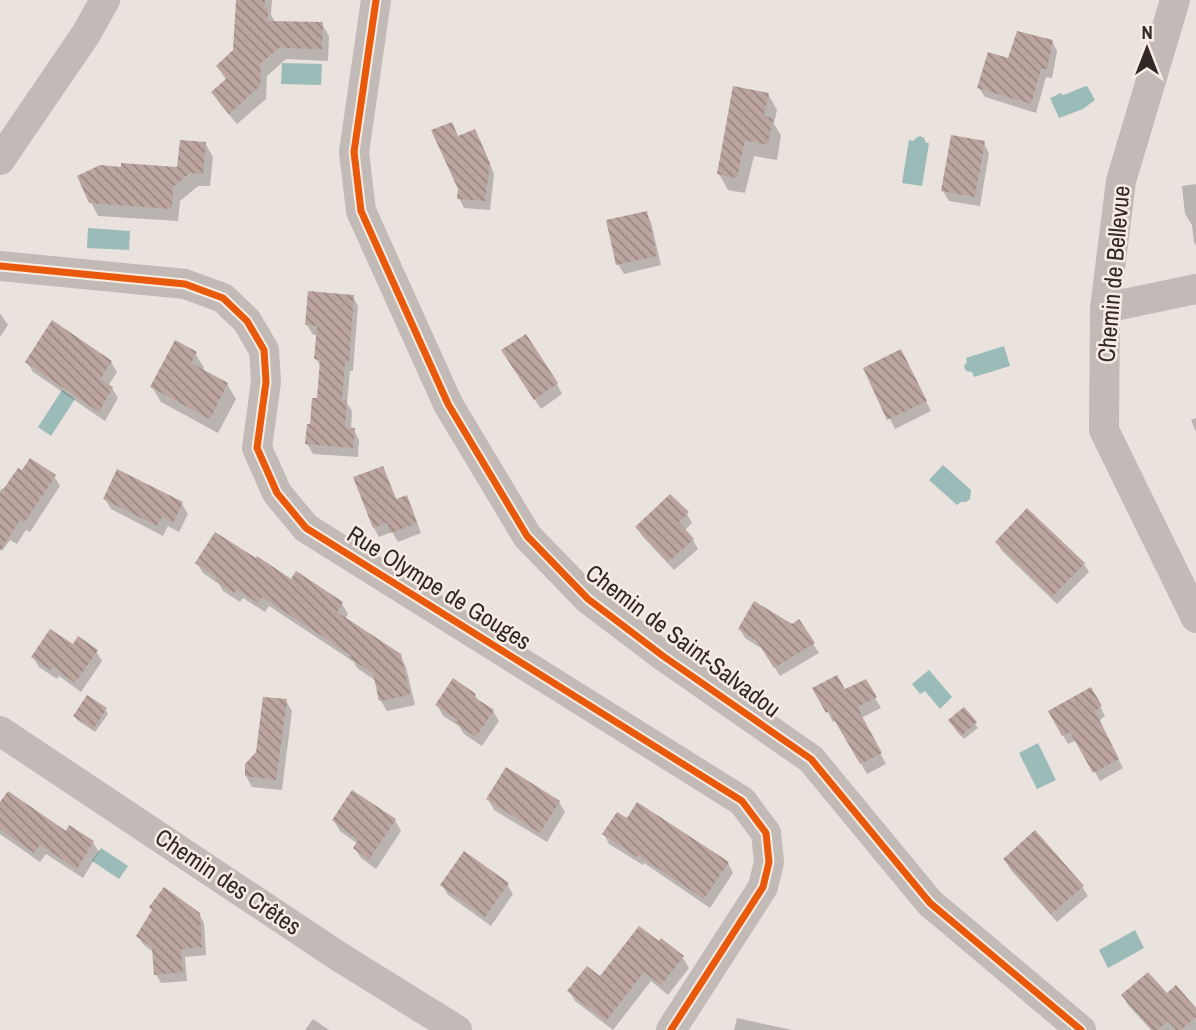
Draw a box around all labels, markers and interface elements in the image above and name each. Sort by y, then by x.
north arrow [1112,14,1182,84]
text: N [1141,19,1153,45]
street label: Chemin de Bellevue [1089,184,1137,364]
street label: Rue Olympe de Gouges [342,518,538,657]
street label: Chemin de Saint-Salvadou [580,556,788,724]
street label: Chemin des Crêtes [149,821,308,942]

